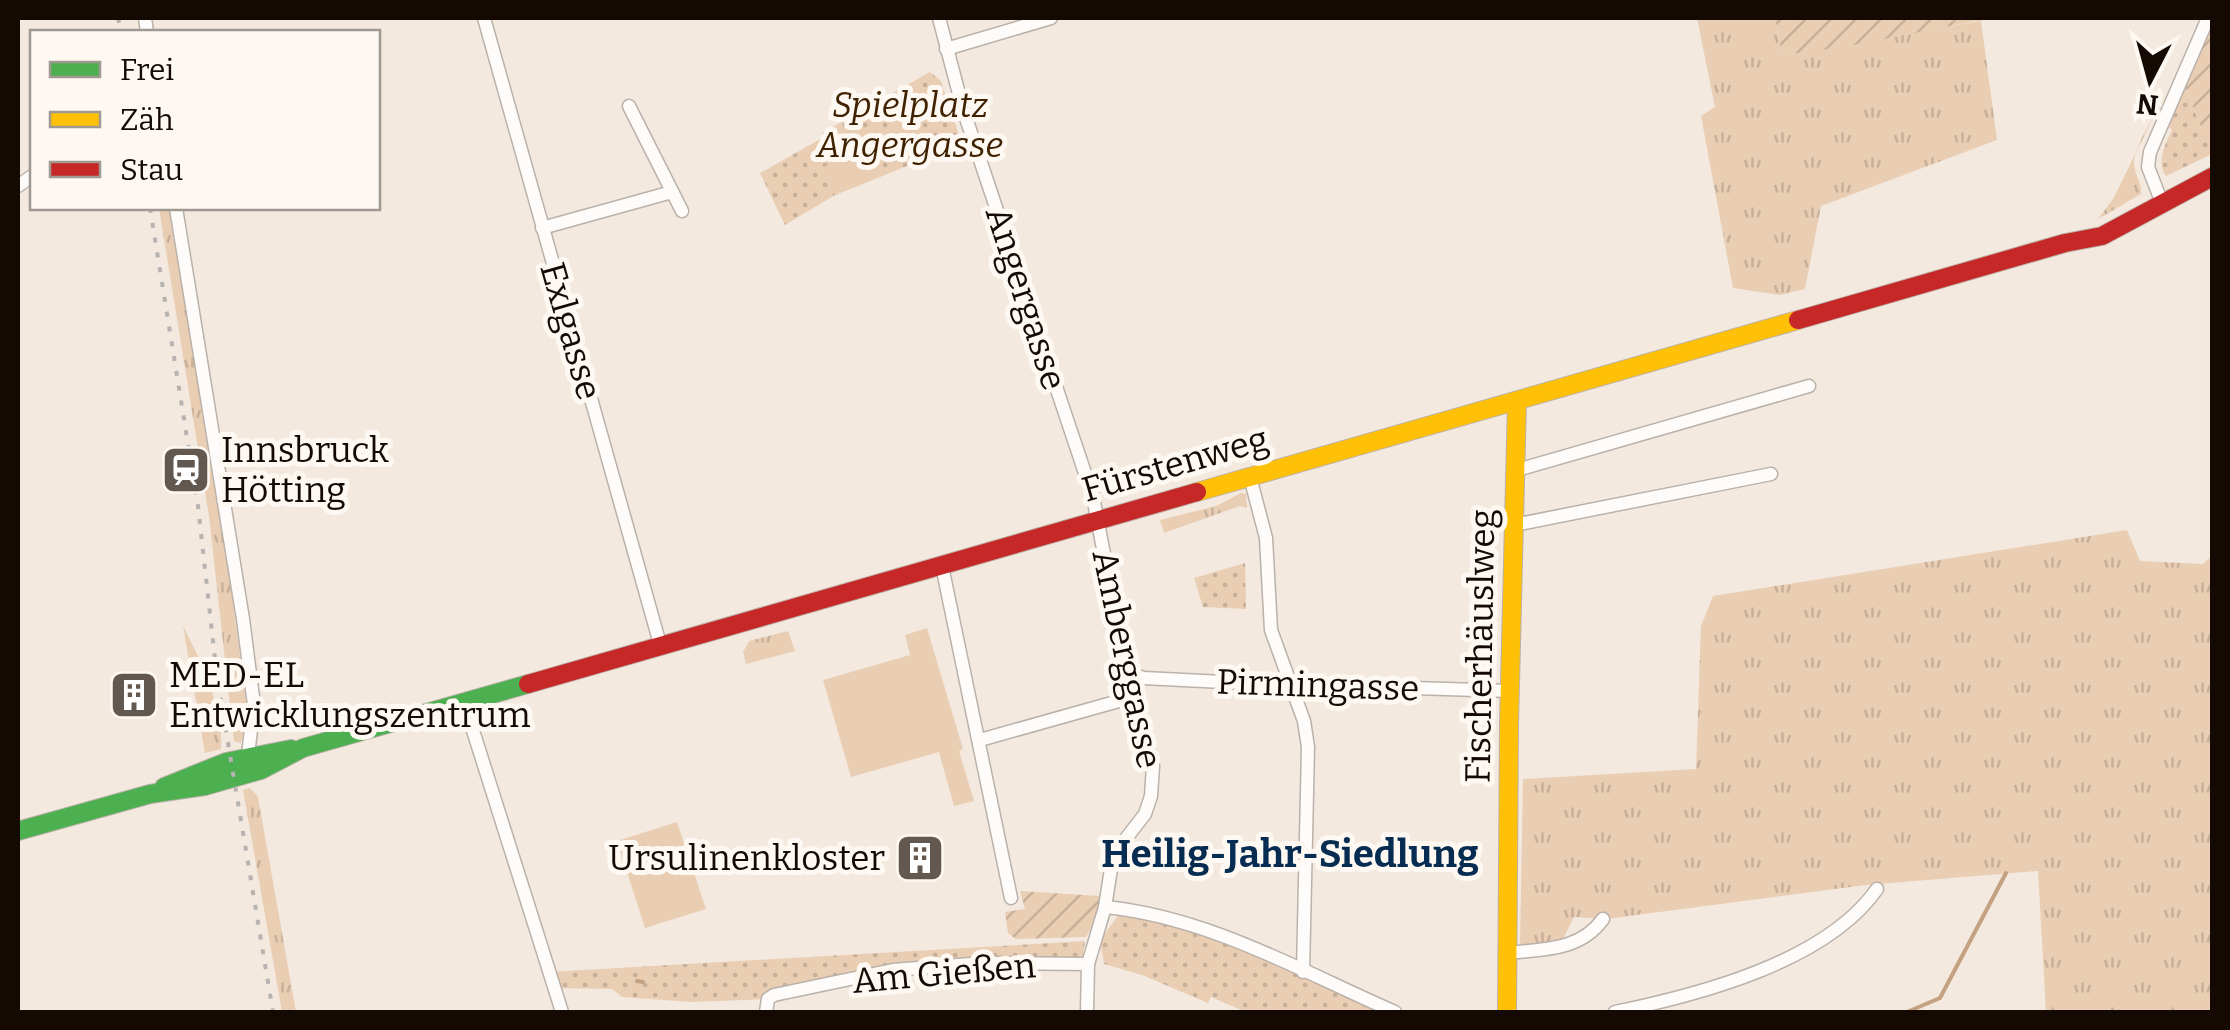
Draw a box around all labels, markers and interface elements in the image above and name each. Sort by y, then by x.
legend [30,30,380,210]
north arrow [2100,30,2200,130]
text: Frei [120,52,174,88]
park label: Spielplatz Angergasse [815,84,1003,166]
text: N [2135,87,2160,122]
text: Zäh [120,102,174,138]
text: Stau [120,152,183,188]
street label: Angergasse [977,201,1075,395]
street label: Exlgasse [531,258,611,404]
street label: Fürstenweg [1077,417,1273,511]
place label: Innsbruck Hötting [221,429,389,511]
station icon: Innsbruck Hötting [160,444,212,496]
street label: Fischerhäuslweg [1457,509,1503,783]
street label: Amberggasse [1083,546,1171,772]
place label: MED-EL Entwicklungszentrum [169,654,531,736]
street label: Pirmingasse [1216,660,1420,710]
building icon: MED-EL Entwicklungszentrum [108,669,160,721]
district label: Heilig-Jahr-Siedlung [1101,831,1479,877]
building icon: Ursulinenkloster [894,832,946,884]
place label: Ursulinenkloster [608,837,885,879]
street label: Am Gießen [851,944,1037,1002]

